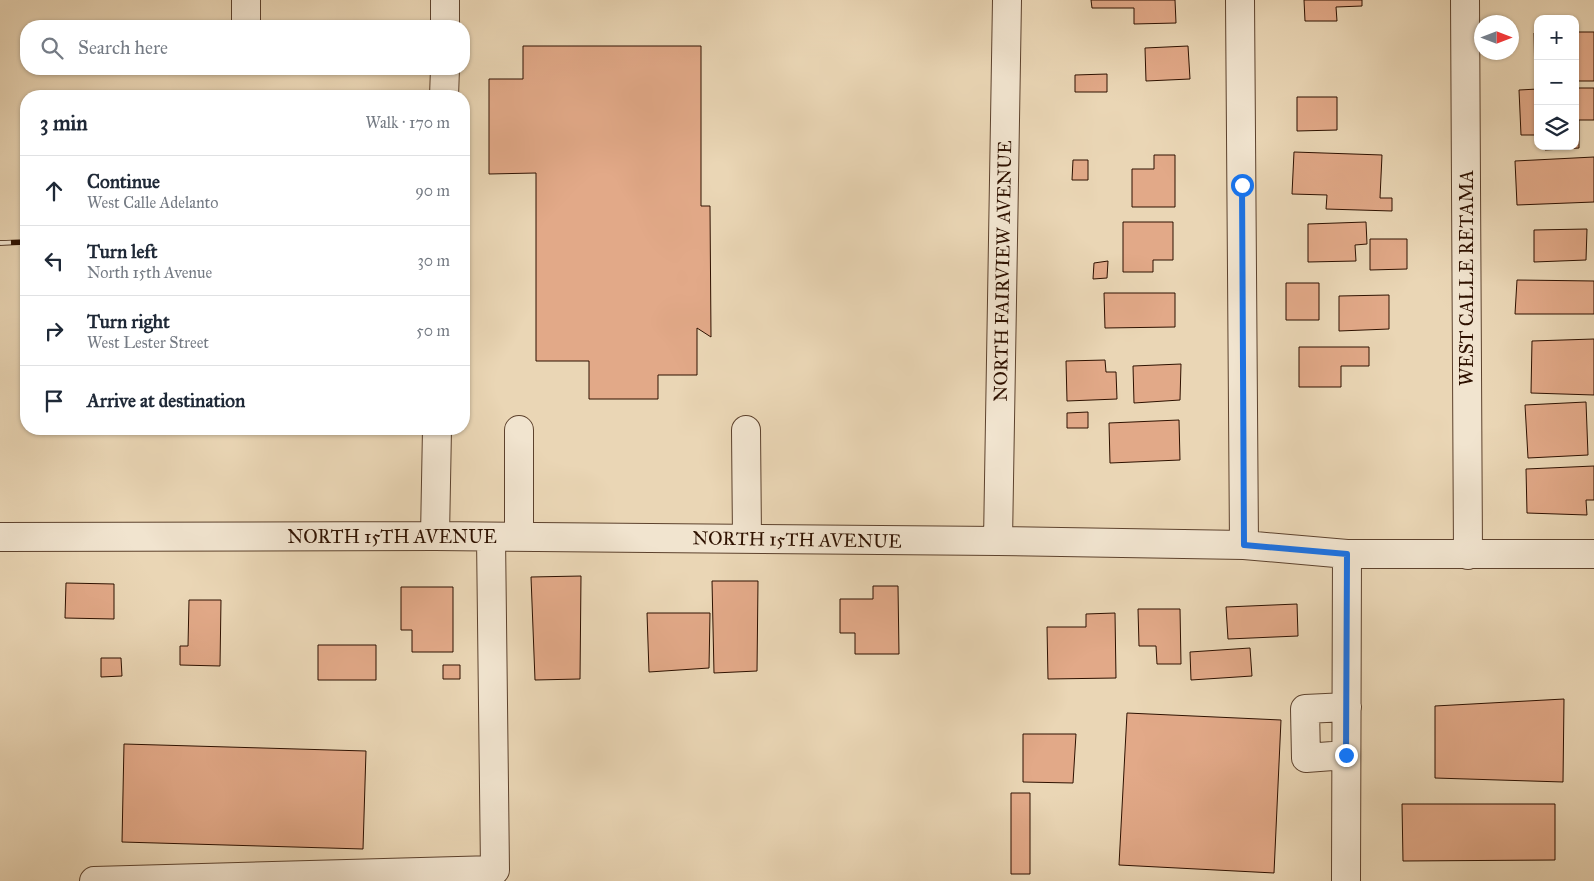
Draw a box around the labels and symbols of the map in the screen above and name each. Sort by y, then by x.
north arrow [1474,15,1519,60]
street label: NORTH FAIRVIEW AVENUE [989,140,1016,402]
street label: WEST CALLE RETAMA [1455,170,1478,386]
route start [1231,174,1254,197]
street label: NORTH 15TH AVENUE [287,525,497,548]
street label: NORTH 15TH AVENUE [692,526,902,553]
route end [1335,744,1358,767]

